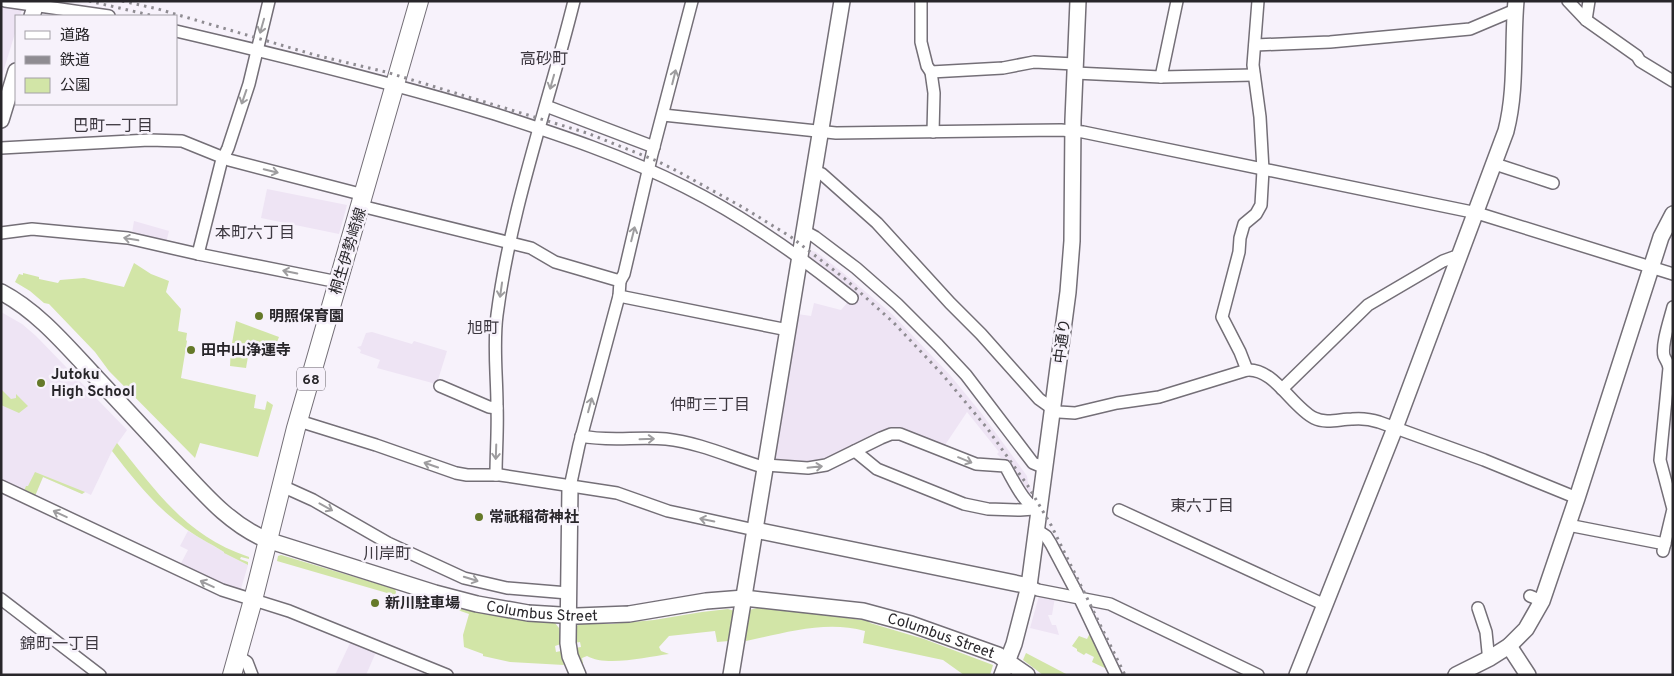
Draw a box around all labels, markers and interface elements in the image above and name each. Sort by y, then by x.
legend [15,15,178,105]
one-way arrow [257,17,267,33]
text: 道路 [60,27,90,46]
district label: 高砂町 [520,50,568,70]
text: 鉄道 [60,52,90,71]
one-way arrow [669,69,679,85]
one-way arrow [547,74,557,90]
text: 公園 [60,77,90,96]
one-way arrow [239,89,249,105]
district label: 巴町一丁目 [73,117,153,137]
one-way arrow [262,167,278,176]
street label: 桐生伊勢崎線 [327,206,372,297]
district label: 本町六丁目 [215,224,295,244]
one-way arrow [629,227,639,243]
one-way arrow [124,233,140,243]
one-way arrow [283,267,299,276]
one-way arrow [496,282,506,298]
place label: 明照保育園 [269,308,344,327]
marker: 明照保育園 [253,310,265,322]
street label: 中通り [1051,318,1076,365]
district label: 旭町 [467,319,499,339]
place label: 田中山浄運寺 [201,342,291,361]
marker: 田中山浄運寺 [185,344,197,356]
place label: Jutoku High School [51,366,135,402]
road number: 68 [297,368,325,390]
marker: Jutoku High School [35,377,47,389]
district label: 仲町三丁目 [670,396,750,416]
one-way arrow [585,398,595,414]
one-way arrow [639,434,655,443]
one-way arrow [492,444,501,460]
one-way arrow [957,456,972,465]
one-way arrow [424,460,439,469]
one-way arrow [806,462,822,472]
district label: 東六丁目 [1170,497,1234,517]
one-way arrow [318,502,333,512]
place label: 常祇稲荷神社 [489,508,579,528]
one-way arrow [53,509,68,518]
marker: 常祇稲荷神社 [473,511,485,523]
one-way arrow [700,515,716,524]
district label: 川岸町 [363,545,411,565]
one-way arrow [462,575,478,585]
one-way arrow [200,578,215,588]
place label: 新川駐車場 [385,595,460,614]
marker: 新川駐車場 [369,597,381,609]
street label: Columbus Street [484,598,598,627]
street label: Columbus Street [885,610,997,664]
district label: 錦町一丁目 [20,635,100,655]

